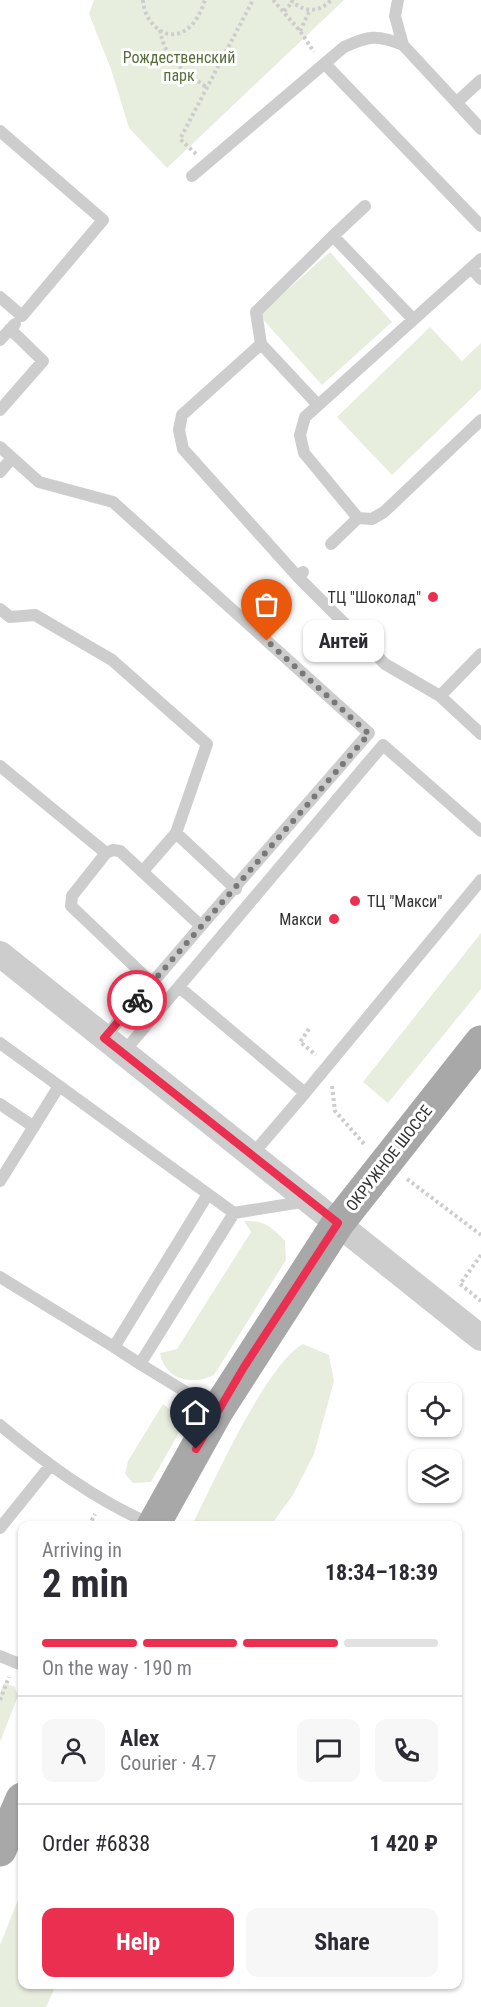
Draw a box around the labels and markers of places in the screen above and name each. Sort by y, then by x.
pin [241,579,292,641]
place label: ТЦ "Шоколад" [328,588,421,607]
marker: ТЦ "Шоколад" [426,590,440,604]
callout: Антей [303,620,384,662]
place label: ТЦ "Макси" [367,892,442,911]
marker: ТЦ "Макси" [348,894,362,908]
place label: Макси [279,910,322,929]
marker: Макси [327,912,341,926]
pin [170,1387,221,1449]

